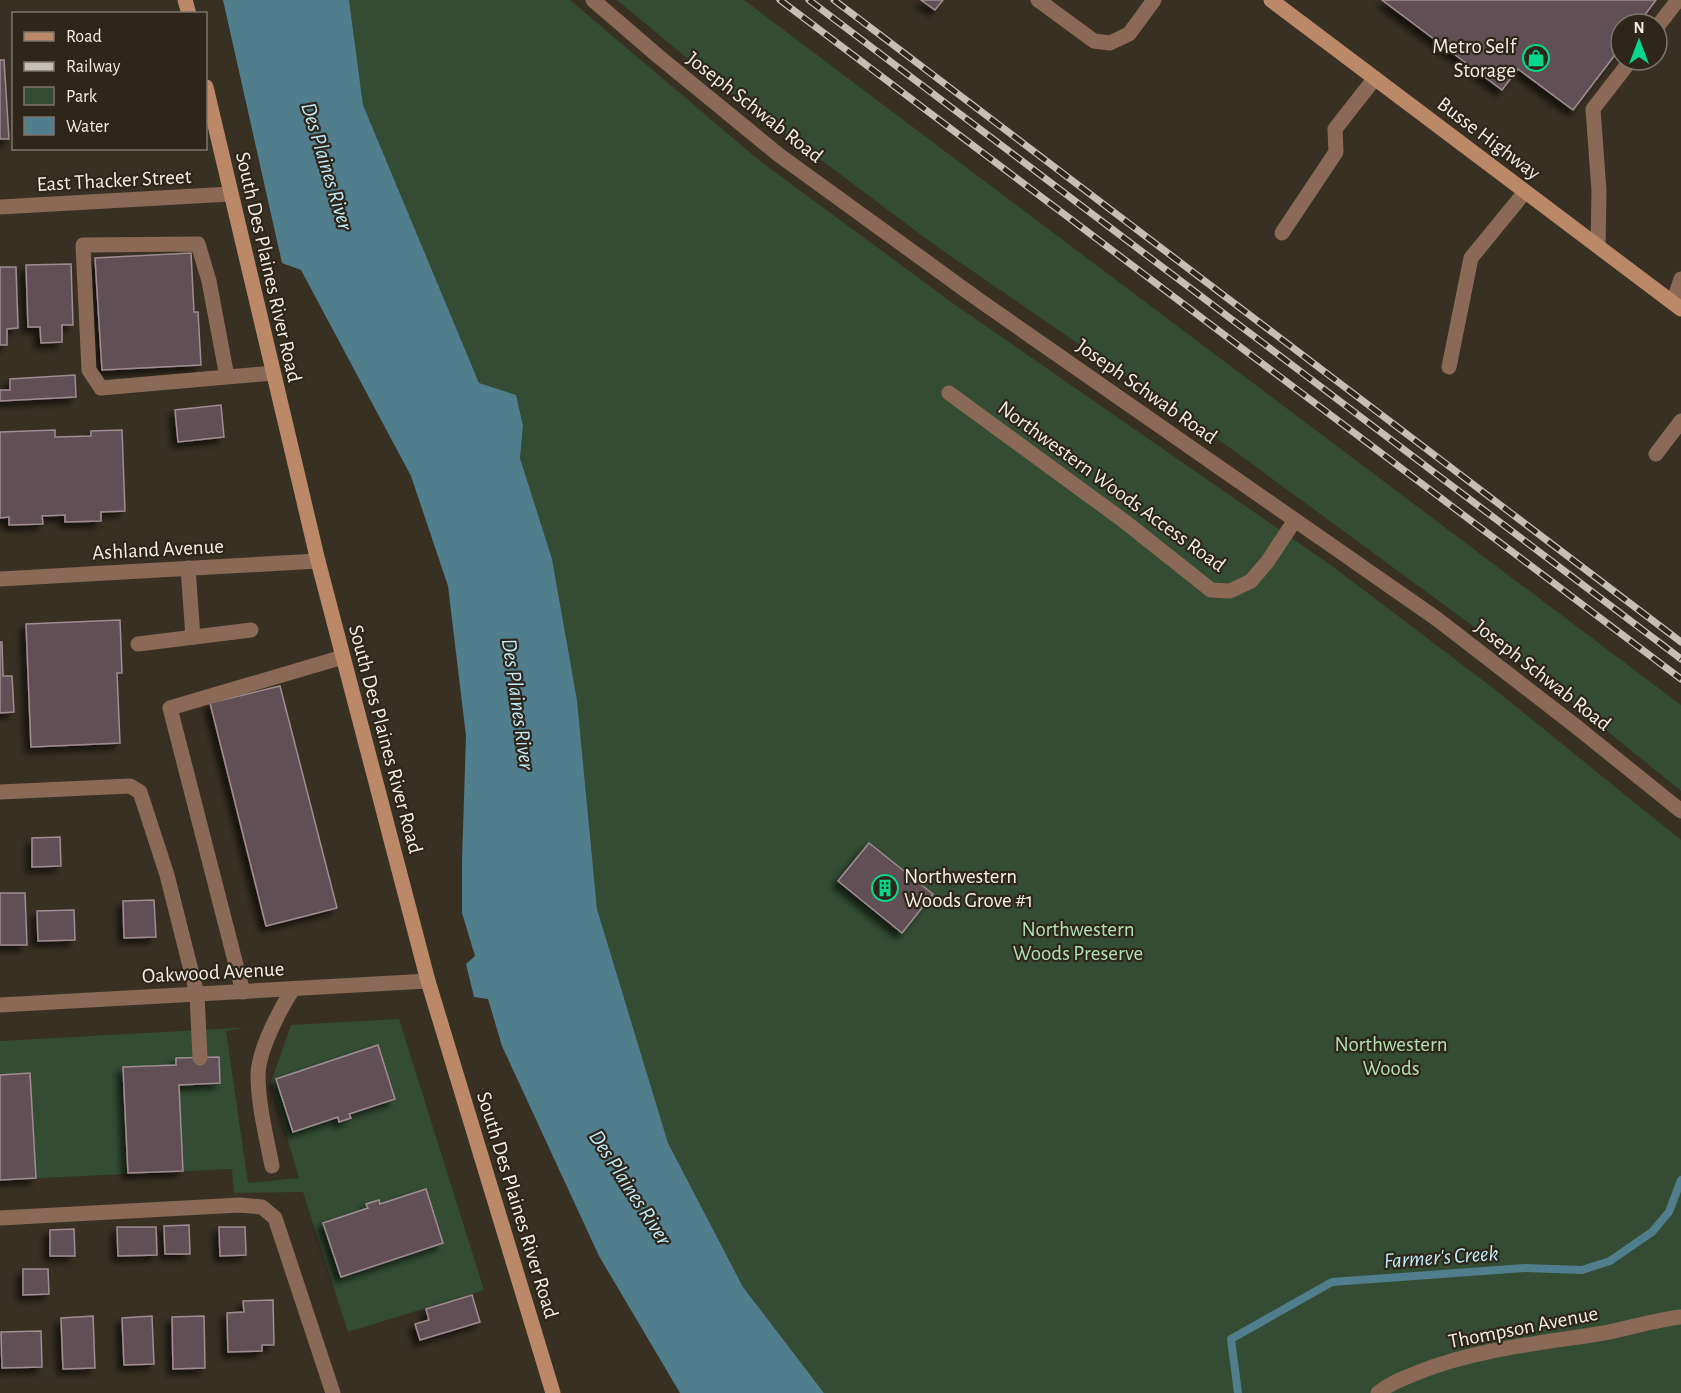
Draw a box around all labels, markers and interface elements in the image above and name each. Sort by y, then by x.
legend [12,12,207,150]
north arrow [1609,12,1669,72]
text: N [1633,20,1645,36]
text: Road [66,28,102,46]
place label: Metro Self Storage [1432,36,1518,81]
shop icon: Metro Self Storage [1521,43,1551,73]
street label: Joseph Schwab Road [683,48,827,167]
text: Railway [66,58,121,76]
text: Park [66,88,98,106]
street label: Busse Highway [1433,93,1544,184]
water label: Des Plaines River [297,100,357,234]
text: Water [66,118,109,136]
street label: South Des Plaines River Road [232,150,305,384]
street label: East Thacker Street [36,166,192,195]
street label: Joseph Schwab Road [1072,335,1221,448]
street label: Northwestern Woods Access Road [994,397,1229,576]
street label: Ashland Avenue [92,536,224,563]
street label: Joseph Schwab Road [1471,616,1615,735]
street label: South Des Plaines River Road [345,623,426,856]
water label: Des Plaines River [498,637,538,772]
place label: Northwestern Woods Grove #1 [904,866,1033,911]
building icon: Northwestern Woods Grove #1 [870,873,900,903]
park label: Northwestern Woods Preserve [1013,919,1143,964]
street label: Oakwood Avenue [141,958,285,987]
park label: Northwestern Woods [1334,1034,1448,1079]
street label: South Des Plaines River Road [473,1089,562,1321]
water label: Des Plaines River [585,1126,676,1250]
water label: Farmer's Creek [1383,1242,1499,1272]
street label: Thompson Avenue [1446,1303,1600,1352]

